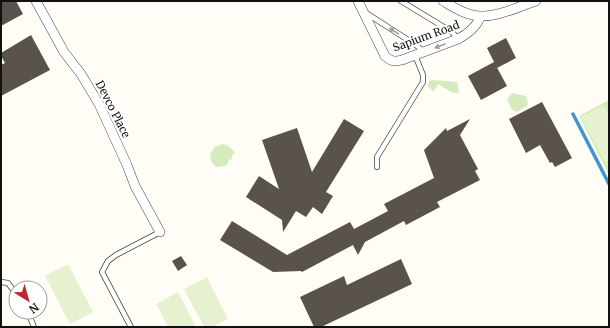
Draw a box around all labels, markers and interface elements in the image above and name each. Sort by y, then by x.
street label: Sapium Road [391,17,462,55]
one-way arrow [389,27,399,35]
one-way arrow [433,44,445,50]
street label: Devco Place [93,78,134,140]
north arrow [8,280,48,320]
text: N [26,300,42,316]

